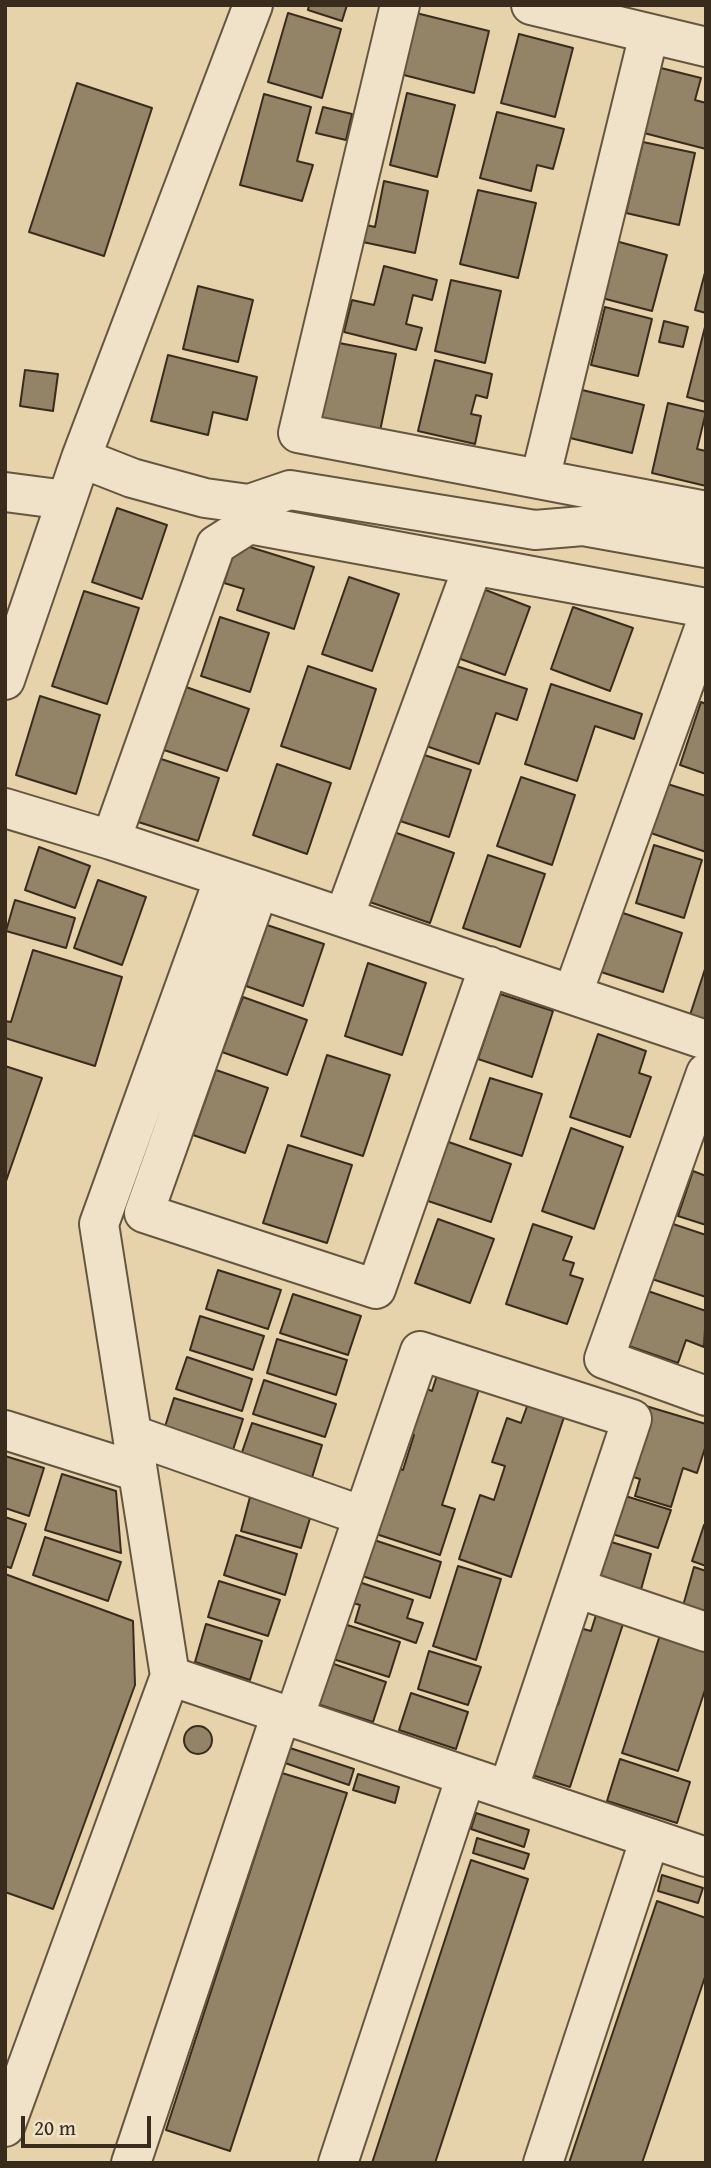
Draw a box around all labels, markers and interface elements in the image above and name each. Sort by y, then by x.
scale bar [24,2102,154,2146]
text: 20 m [34,2112,76,2143]

